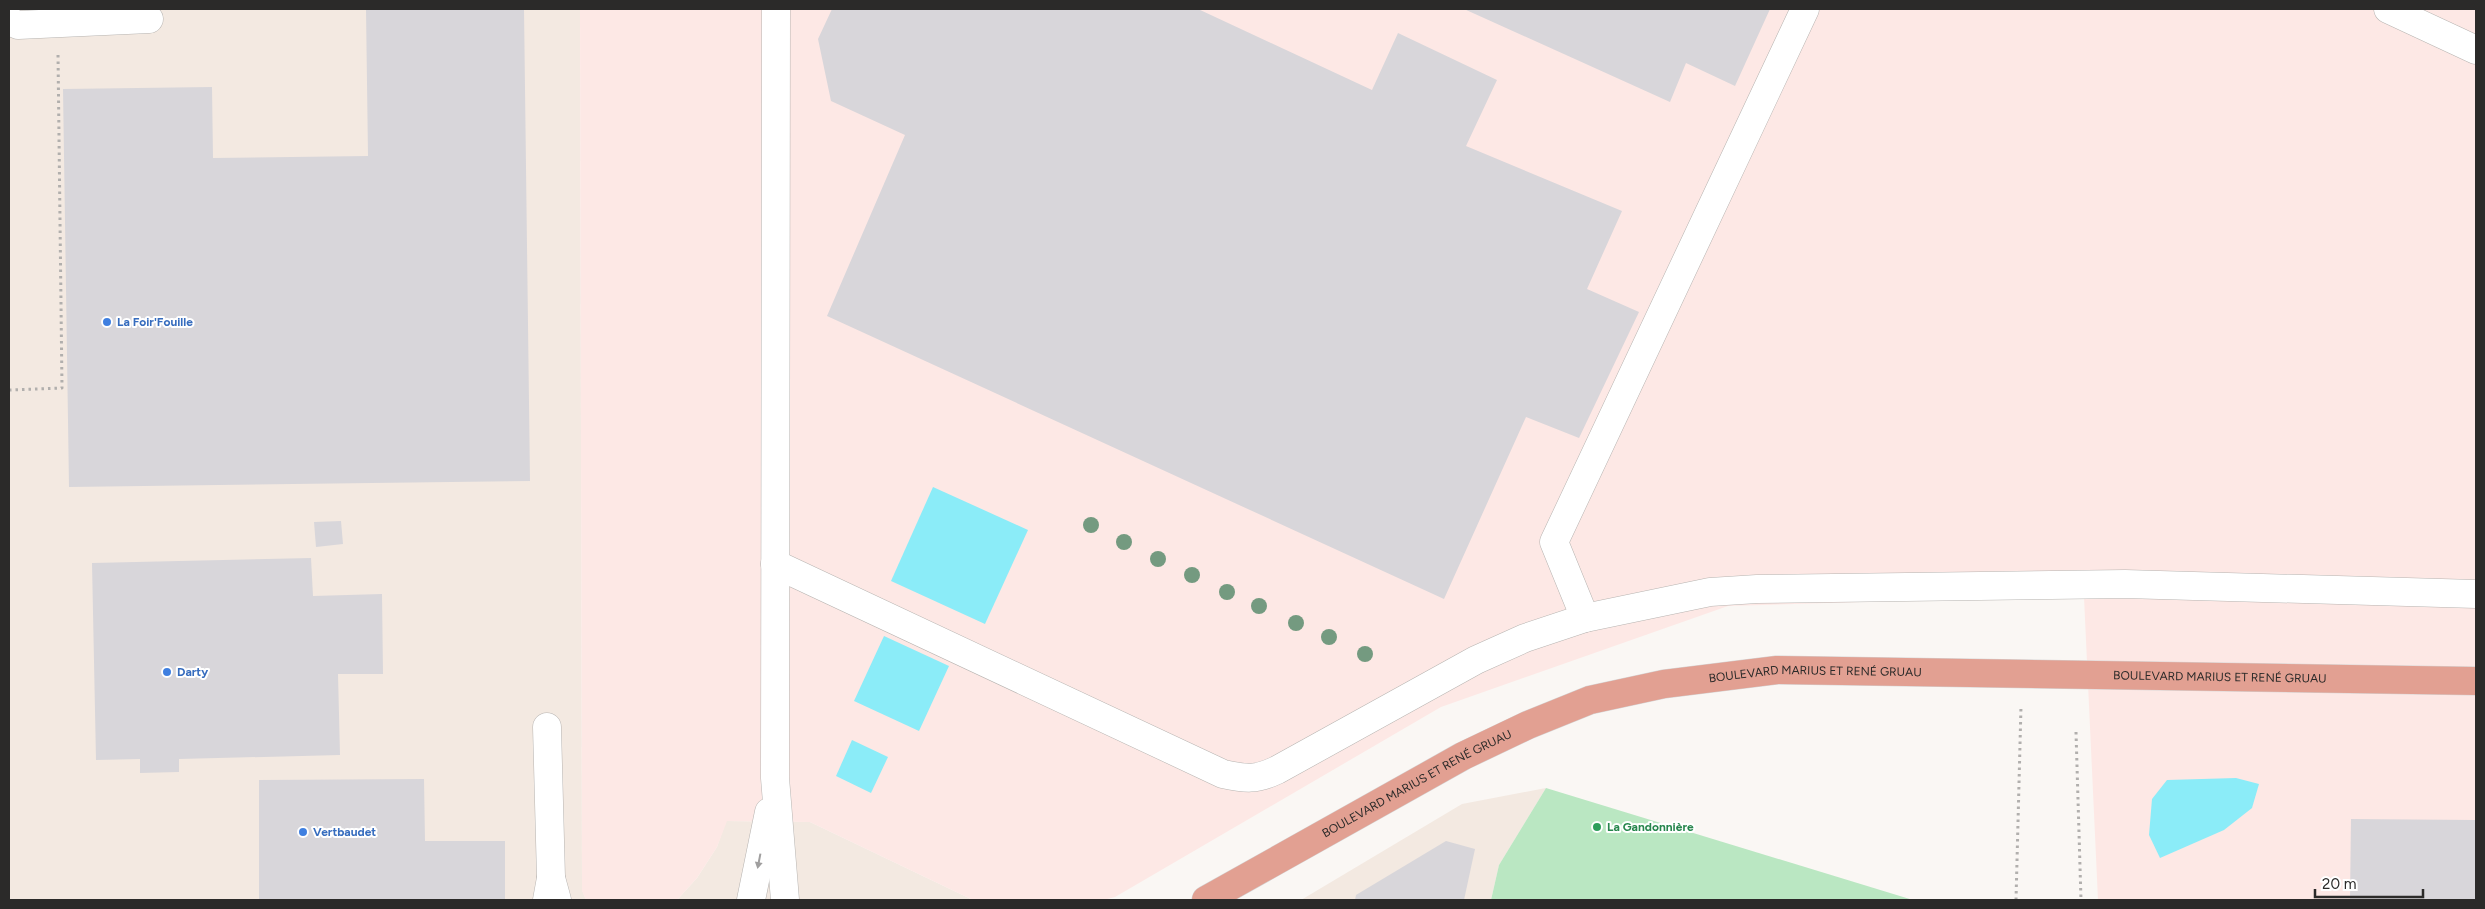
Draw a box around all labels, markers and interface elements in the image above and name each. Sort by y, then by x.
place label: La Foir'Fouille [117,315,193,329]
marker: La Foir'Fouille [101,316,113,328]
street label: BOULEVARD MARIUS ET RENÉ GRUAU [1708,663,1922,685]
place label: Darty [177,665,208,679]
marker: Darty [161,666,173,678]
street label: BOULEVARD MARIUS ET RENÉ GRUAU [2113,668,2327,686]
street label: BOULEVARD MARIUS ET RENÉ GRUAU [1320,727,1514,840]
place label: La Gandonnière [1607,820,1694,834]
marker: La Gandonnière [1591,821,1603,833]
place label: Vertbaudet [313,825,376,839]
marker: Vertbaudet [297,826,309,838]
one-way arrow [755,853,763,869]
scale bar [2315,866,2422,898]
text: 20 m [2322,875,2356,893]

